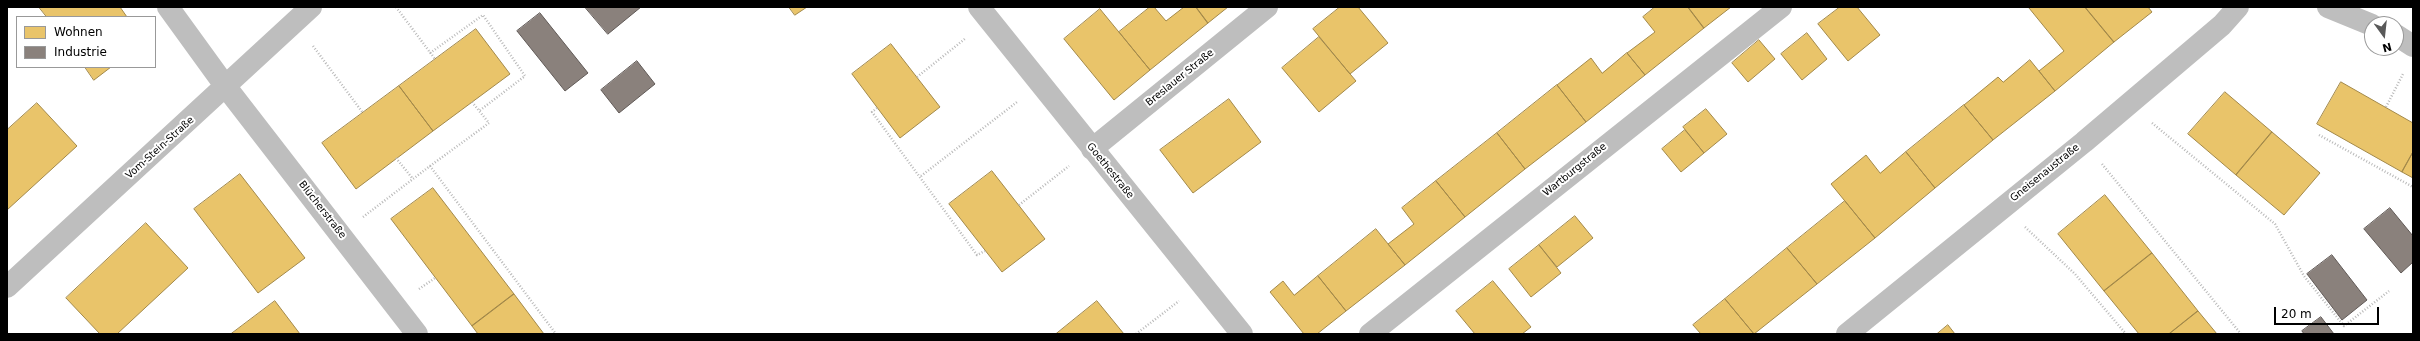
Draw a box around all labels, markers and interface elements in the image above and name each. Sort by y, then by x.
legend [16,16,156,68]
north arrow [2364,16,2404,56]
text: Wohnen [54,25,103,39]
text: N [2381,40,2393,55]
text: Industrie [54,45,107,59]
street label: Breslauer Straße [1144,47,1216,109]
street label: Vom-Stein-Straße [123,114,197,182]
street label: Goethestraße [1084,141,1136,201]
street label: Wartburgstraße [1541,141,1609,199]
street label: Gneisenaustraße [2008,142,2082,204]
street label: Blücherstraße [296,179,348,241]
scale bar [2276,299,2381,325]
text: 20 m [2281,307,2312,321]

